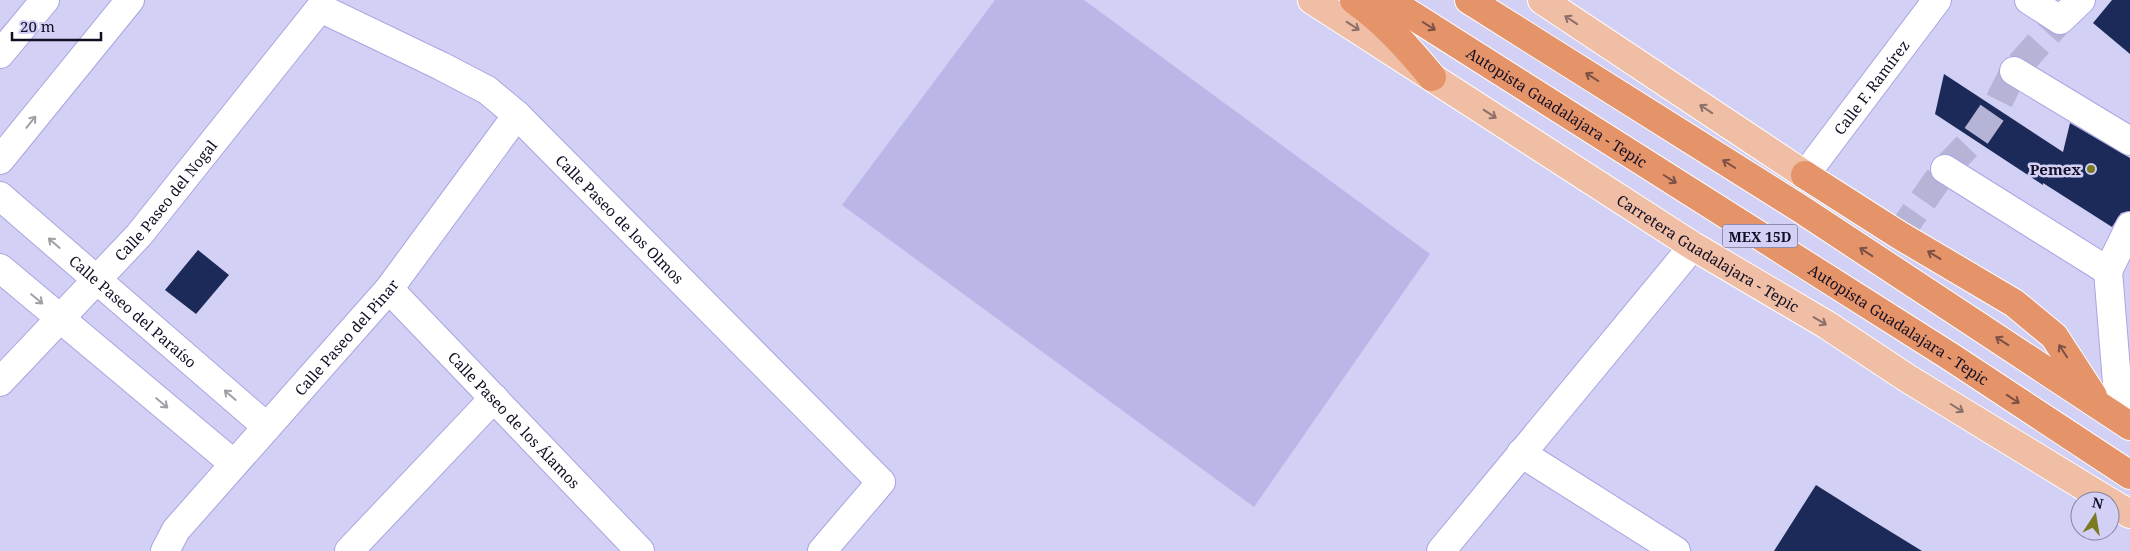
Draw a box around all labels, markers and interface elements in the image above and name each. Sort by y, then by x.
scale bar [12,10,101,42]
one-way arrow [1564,14,1578,25]
text: 20 m [20,16,55,36]
one-way arrow [1346,21,1360,32]
one-way arrow [1422,21,1436,31]
street label: Calle F. Ramírez [1829,36,1913,139]
street label: Autopista Guadalajara - Tepic [1463,42,1651,172]
one-way arrow [1585,72,1599,83]
one-way arrow [1700,104,1714,114]
one-way arrow [1482,109,1496,119]
one-way arrow [25,116,36,129]
street label: Calle Paseo del Nogal [110,135,221,265]
street label: Calle Paseo de los Olmos [551,150,689,288]
one-way arrow [1723,158,1737,168]
place label: Pemex [2030,159,2081,179]
marker: Pemex [2085,163,2097,175]
one-way arrow [1663,173,1677,184]
street label: Carretera Guadalajara - Tepic [1613,189,1803,316]
road number: MEX 15D [1722,225,1798,248]
one-way arrow [48,237,61,249]
one-way arrow [1859,247,1873,257]
street label: Calle Paseo del Paraíso [65,250,201,372]
one-way arrow [1927,250,1941,260]
street label: Autopista Guadalajara - Tepic [1805,259,1993,389]
street label: Calle Paseo del Pinar [290,275,403,400]
one-way arrow [31,293,44,305]
one-way arrow [1813,317,1827,327]
one-way arrow [1995,336,2009,346]
one-way arrow [2058,344,2068,358]
street label: Calle Paseo de los Álamos [444,347,585,493]
one-way arrow [224,389,237,401]
one-way arrow [2006,394,2020,404]
one-way arrow [155,398,168,409]
one-way arrow [1950,404,1964,414]
north arrow [2070,491,2120,541]
text: N [2090,492,2105,513]

